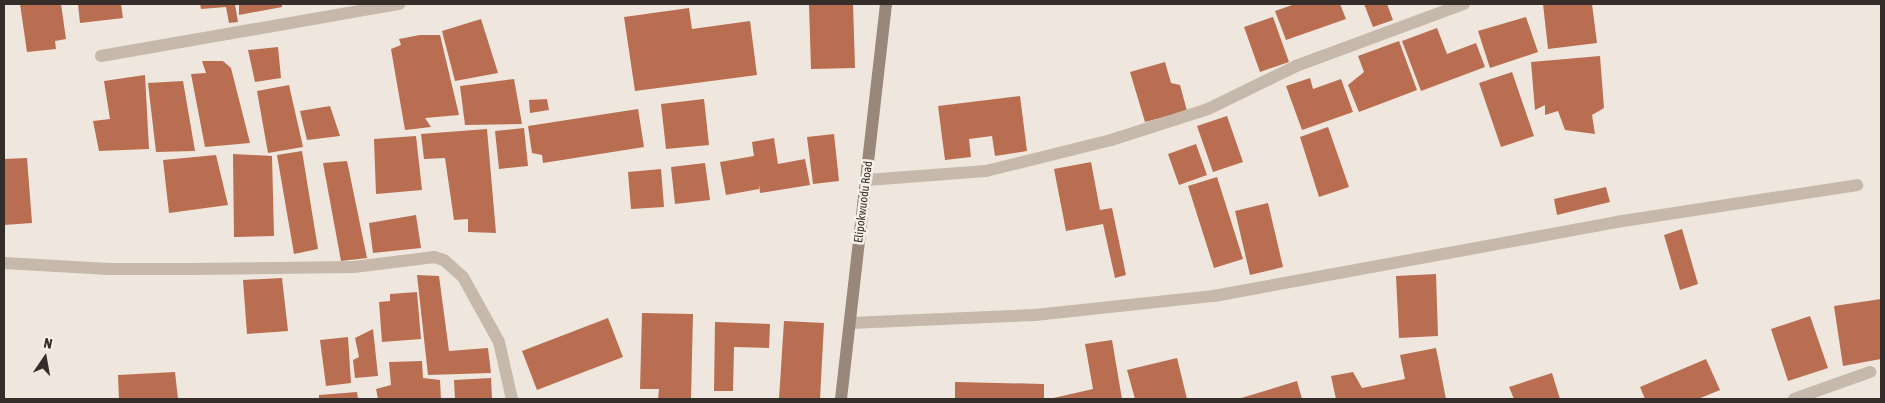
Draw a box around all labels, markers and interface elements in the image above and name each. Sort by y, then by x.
street label: Elipokwuodu Road [852,160,876,244]
north arrow [20,333,70,383]
text: N [42,335,54,352]

